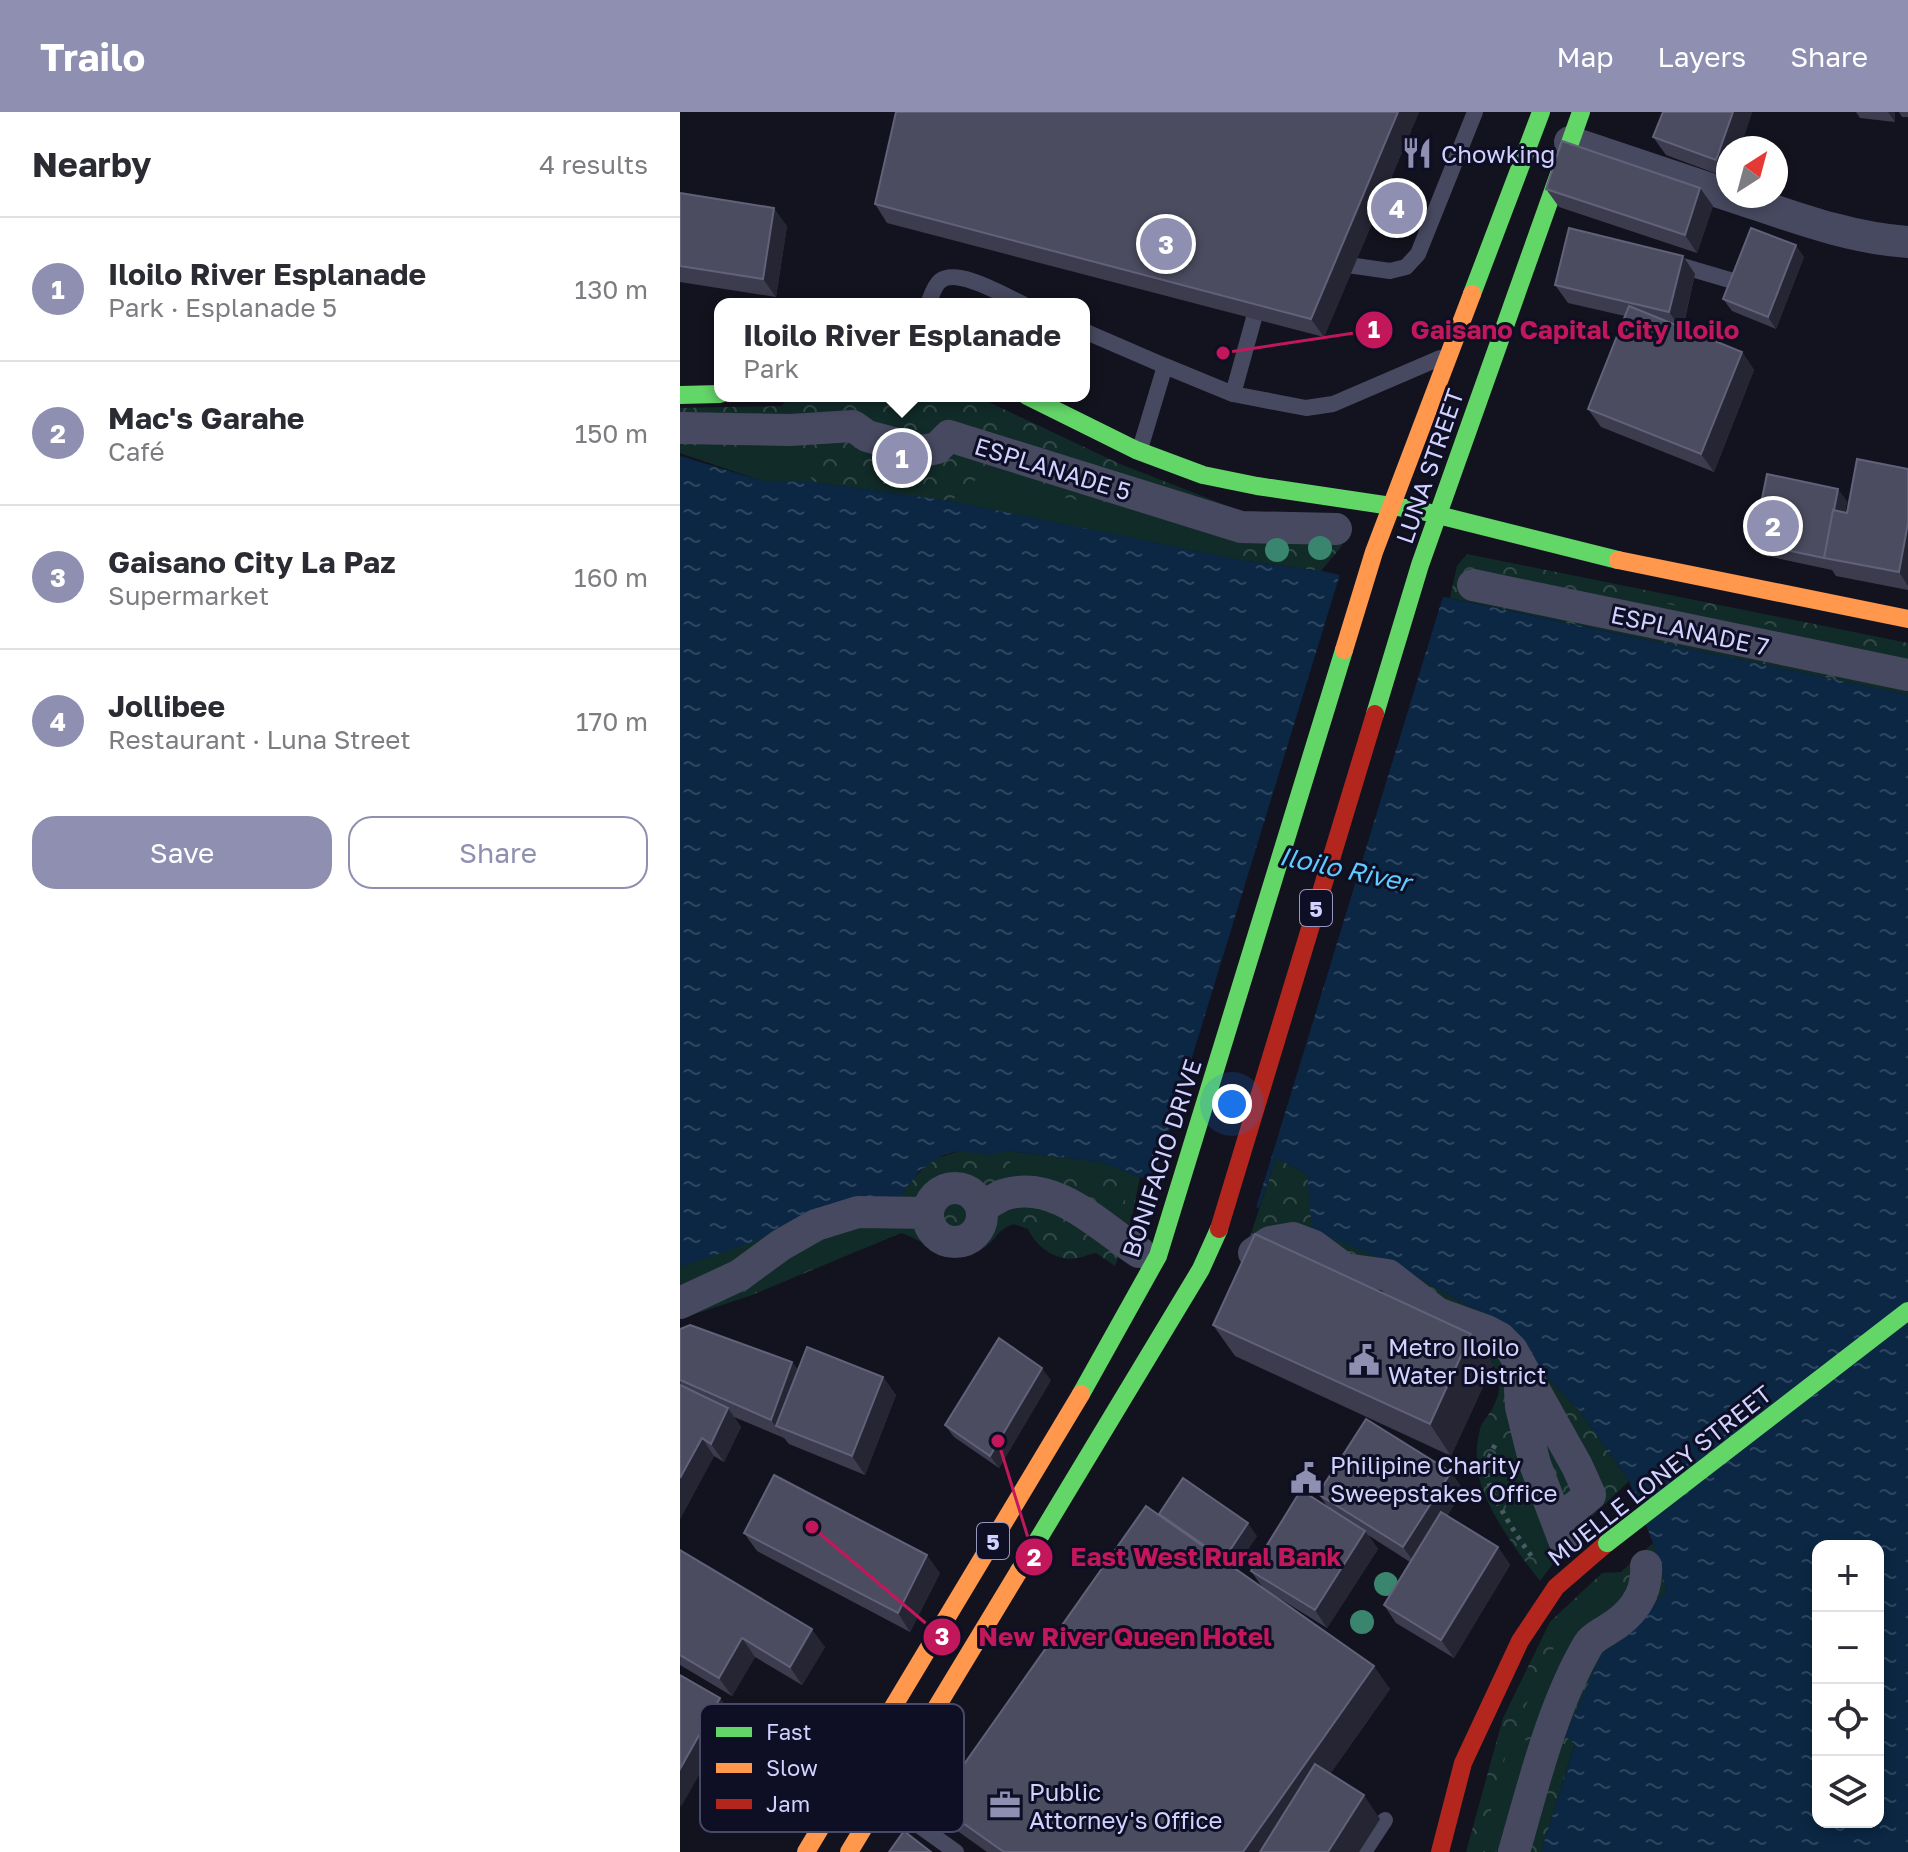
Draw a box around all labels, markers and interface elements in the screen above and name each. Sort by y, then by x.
text: Trailo [40,34,145,79]
text: Map [1556,40,1614,73]
text: Layers [1658,40,1746,73]
text: Share [1790,40,1868,73]
restaurant icon: Chowking [1400,136,1434,170]
north arrow [1716,136,1788,208]
place label: Chowking [1441,139,1555,168]
text: Nearby [32,144,152,184]
text: 4 results [539,149,648,180]
pin: 4 [1371,178,1423,238]
pin: 3 [1140,214,1192,274]
text: Iloilo River Esplanade [108,256,426,292]
text: 1 [51,274,65,305]
text: 130 m [575,274,648,305]
text: Park · Esplanade 5 [108,292,337,323]
popup [714,298,1090,402]
callout: Gaisano Capital City Iloilo [1354,305,1755,355]
text: 1 [1368,314,1380,343]
text: Gaisano Capital City Iloilo [1411,314,1739,345]
text: Iloilo River Esplanade [743,317,1061,353]
text: Park [743,353,799,384]
street label: LUNA STREET [1389,385,1469,547]
text: Mac's Garahe [108,400,305,436]
text: 2 [50,418,66,449]
text: 150 m [575,418,648,449]
pin: 1 [876,428,928,488]
street label: ESPLANADE 5 [971,430,1135,506]
text: Café [108,436,165,467]
pin: 2 [1747,496,1799,556]
text: Gaisano City La Paz [108,544,396,580]
text: 3 [50,562,66,593]
text: 160 m [574,562,648,593]
text: Supermarket [108,580,269,611]
street label: ESPLANADE 7 [1608,599,1772,661]
text: Jollibee [108,688,225,724]
text: 4 [50,706,66,737]
text: 170 m [576,706,648,737]
text: Restaurant · Luna Street [108,724,411,755]
button: Save [32,816,332,889]
button: Share [348,816,648,889]
water label: Iloilo River [1277,840,1417,899]
road number: 5 [1300,890,1332,926]
street label: BONIFACIO DRIVE [1115,1055,1207,1261]
your location [1212,1084,1252,1124]
place label: Metro Iloilo Water District [1388,1332,1546,1389]
public building icon: Metro Iloilo Water District [1347,1343,1381,1377]
street label: MUELLE LONEY STREET [1541,1378,1777,1572]
place label: Philipine Charity Sweepstakes Office [1330,1450,1557,1507]
public building icon: Philipine Charity Sweepstakes Office [1289,1461,1323,1495]
road number: 5 [977,1523,1009,1559]
callout: East West Rural Bank [1014,1532,1358,1582]
map controls [1812,1540,1884,1828]
button: + [1812,1540,1884,1612]
text: East West Rural Bank [1070,1541,1342,1572]
text: 2 [1027,1542,1041,1571]
callout: New River Queen Hotel [922,1612,1287,1662]
button: − [1812,1612,1884,1684]
text: 3 [935,1621,949,1650]
text: New River Queen Hotel [978,1621,1272,1652]
button: locate [1812,1684,1884,1756]
legend [700,1704,964,1832]
text: Fast [766,1718,812,1745]
text: Slow [766,1754,818,1781]
button: layers [1812,1756,1884,1828]
place label: Public Attorney's Office [1029,1777,1222,1834]
office icon: Public Attorney's Office [988,1788,1022,1822]
text: Jam [766,1790,810,1817]

